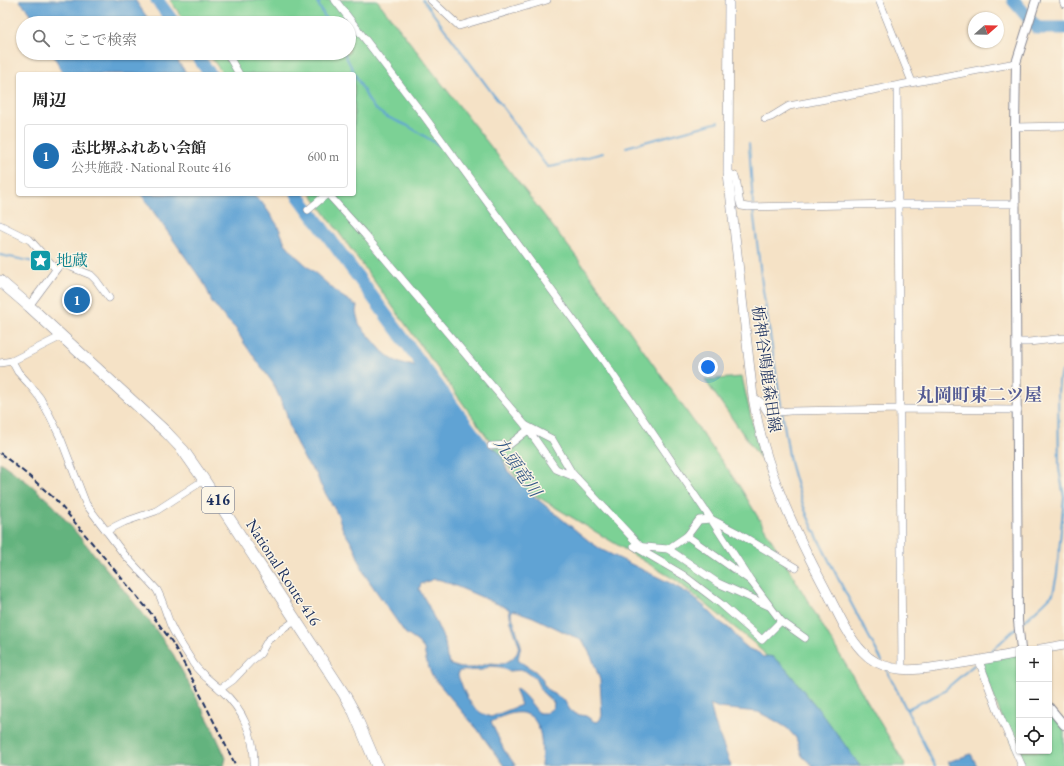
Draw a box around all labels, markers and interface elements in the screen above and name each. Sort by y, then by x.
north arrow [968,12,1004,48]
search box [16,16,356,60]
icon: search [30,27,52,49]
text: ここで検索 [62,30,137,49]
text: 周辺 [32,89,66,111]
text: 志比堺ふれあい会館 [71,138,206,157]
text: 1 [43,148,49,165]
text: 600 m [308,148,339,165]
text: 公共施設 · National Route 416 [71,159,231,176]
place icon: 地蔵 [28,247,54,273]
place label: 地蔵 [56,250,88,271]
pin: 1 [64,285,90,315]
street label: 栃神谷鳴鹿森田線 [747,304,786,434]
your location [698,357,718,377]
district label: 丸岡町東二ツ屋 [916,383,1042,406]
water label: 九頭竜川 [489,433,548,503]
road number: 416 [202,487,234,513]
street label: National Route 416 [241,515,326,630]
map controls [1016,646,1052,754]
button: + [1016,646,1052,682]
button: − [1016,682,1052,718]
button: locate [1016,718,1052,754]

